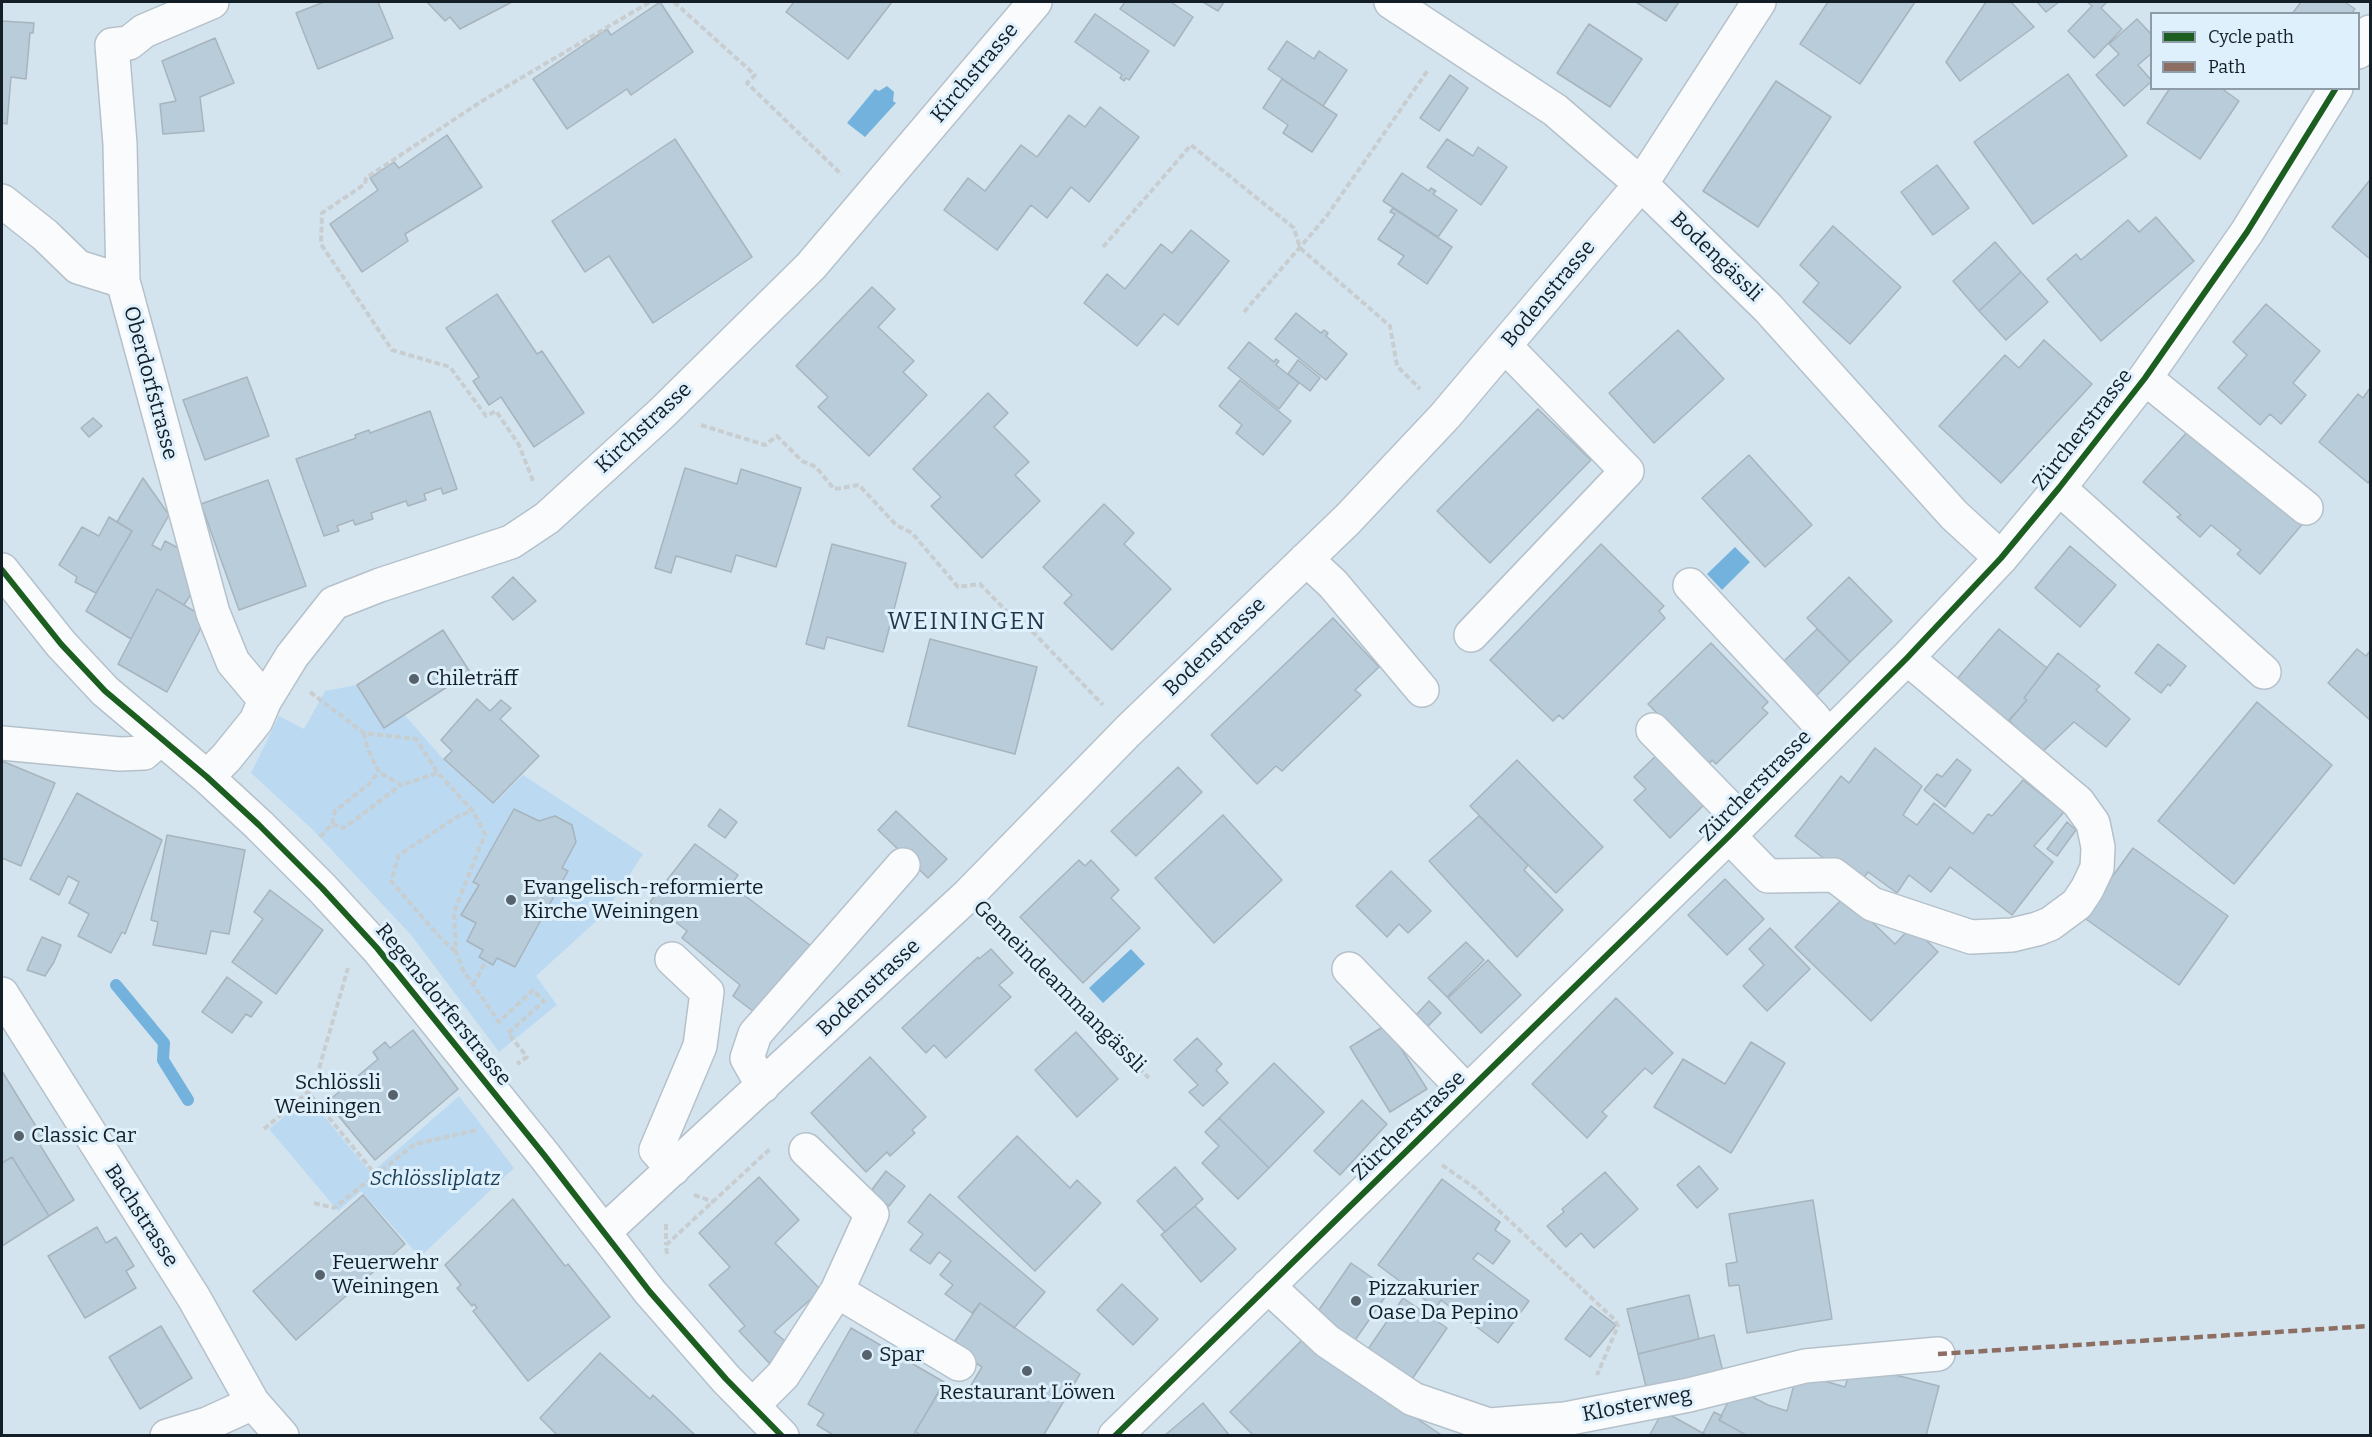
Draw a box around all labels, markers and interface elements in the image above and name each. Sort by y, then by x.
legend [2150,12,2360,90]
street label: Kirchstrasse [926,18,1024,128]
text: Cycle path [2208,26,2294,48]
text: Path [2208,56,2246,78]
street label: Bodengässli [1665,207,1767,307]
street label: Bodenstrasse [1497,235,1601,353]
street label: Oberdorfstrasse [117,303,183,463]
street label: Zürcherstrasse [2028,364,2138,496]
street label: Kirchstrasse [591,377,697,479]
street label: Bodenstrasse [1159,592,1271,702]
district label: WEININGEN [888,608,1046,636]
place label: Chileträff [426,666,518,692]
marker: Chileträff [407,672,421,686]
street label: Zürcherstrasse [1695,725,1817,847]
place label: Evangelisch-reformierte Kirche Weiningen [523,875,763,925]
marker: Evangelisch-reformierte Kirche Weiningen [504,893,518,907]
street label: Gemeindeammangässli [967,895,1151,1079]
street label: Regensdorferstrasse [370,919,516,1091]
street label: Bodenstrasse [812,934,926,1042]
street label: Zürcherstrasse [1347,1066,1471,1186]
place label: Schlössli Weiningen [274,1070,381,1120]
marker: Schlössli Weiningen [386,1088,400,1102]
place label: Classic Car [31,1123,136,1149]
marker: Classic Car [12,1129,26,1143]
street label: Bachstrasse [98,1160,184,1272]
park label: Schlössliplatz [370,1166,500,1192]
place label: Feuerwehr Weiningen [332,1250,439,1300]
marker: Feuerwehr Weiningen [313,1268,327,1282]
place label: Pizzakurier Oase Da Pepino [1368,1276,1519,1326]
marker: Pizzakurier Oase Da Pepino [1349,1294,1363,1308]
place label: Spar [879,1342,924,1368]
marker: Spar [860,1348,874,1362]
marker: Restaurant Löwen [1020,1364,1034,1378]
place label: Restaurant Löwen [939,1380,1115,1406]
street label: Klosterweg [1580,1382,1694,1428]

